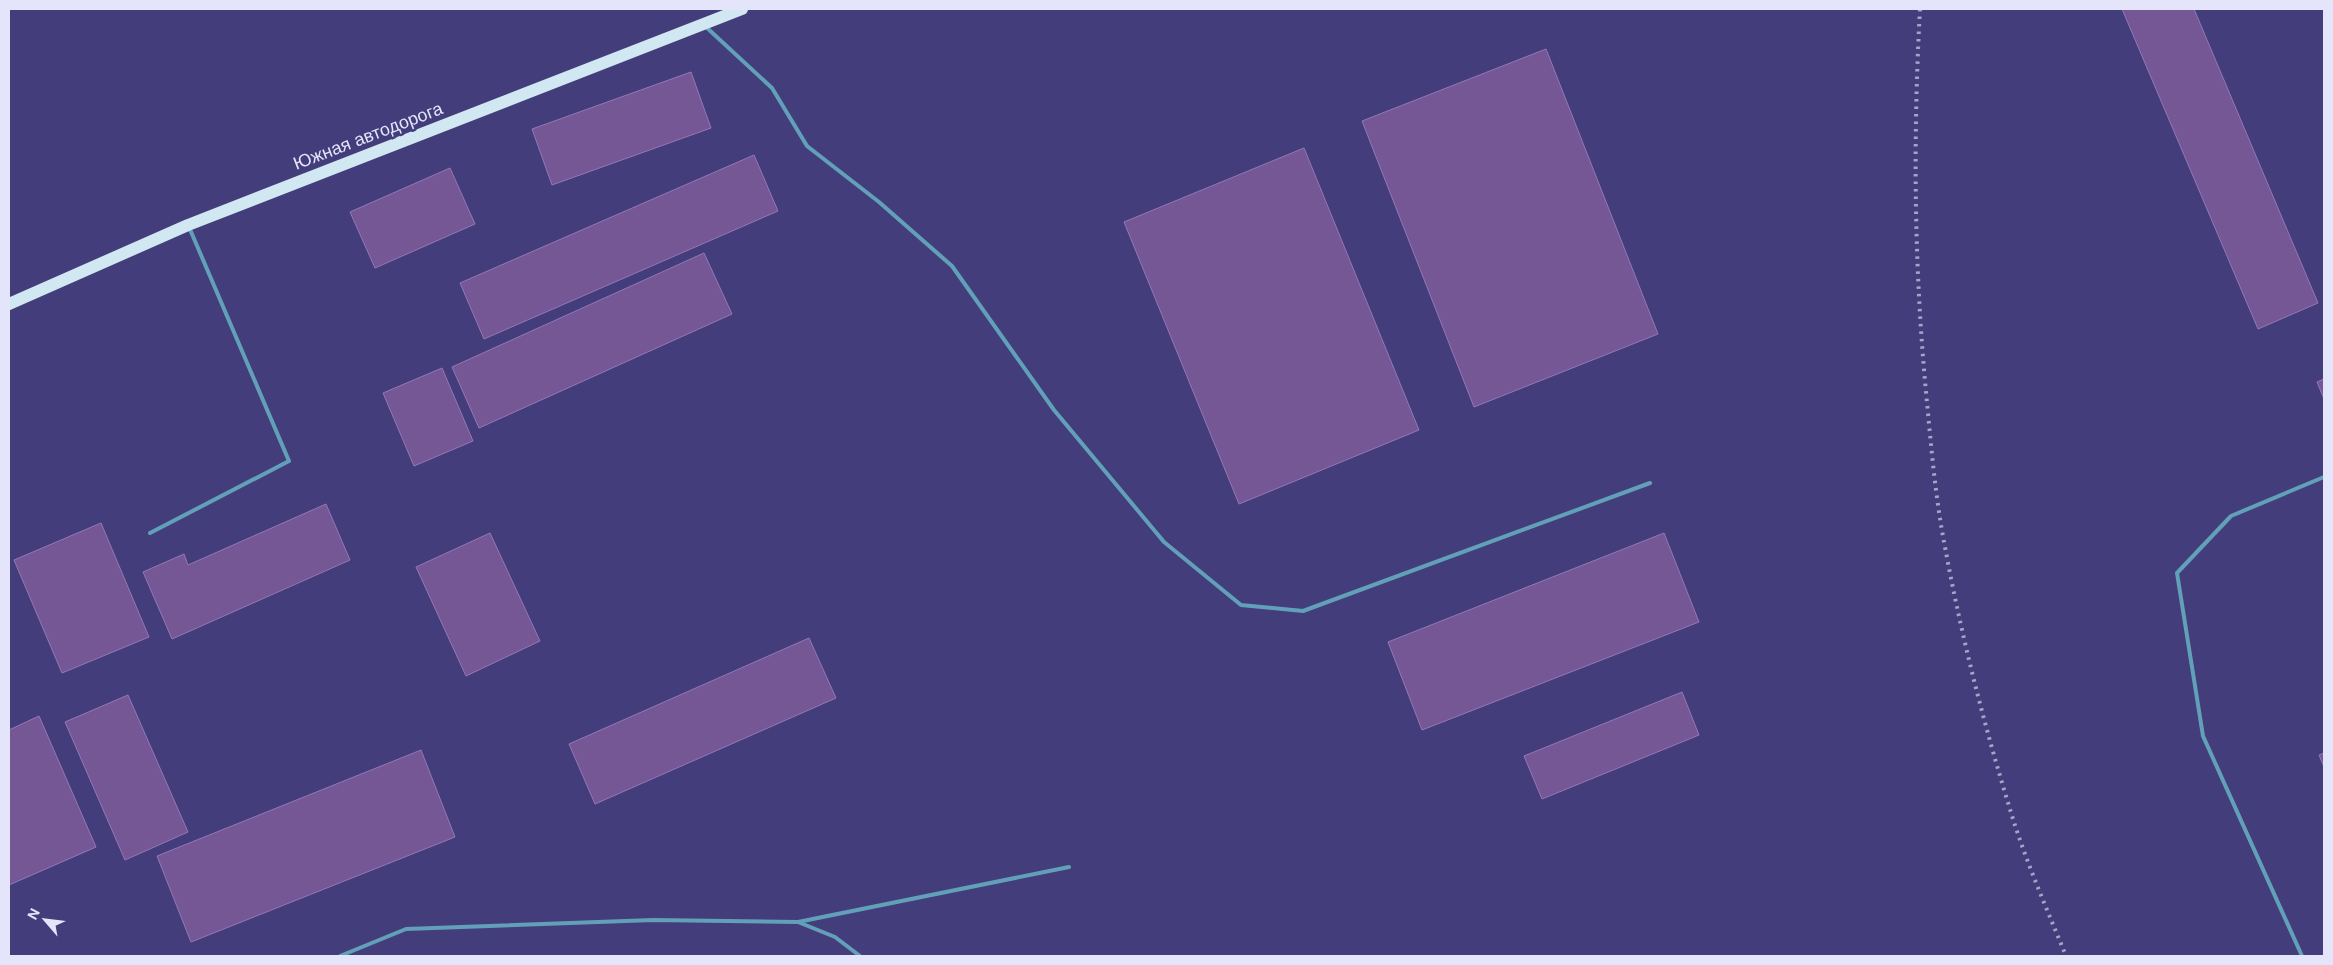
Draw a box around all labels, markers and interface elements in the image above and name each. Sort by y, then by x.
street label: Южная автодорога [290,96,447,176]
north arrow [20,895,70,945]
text: N [23,905,44,923]

